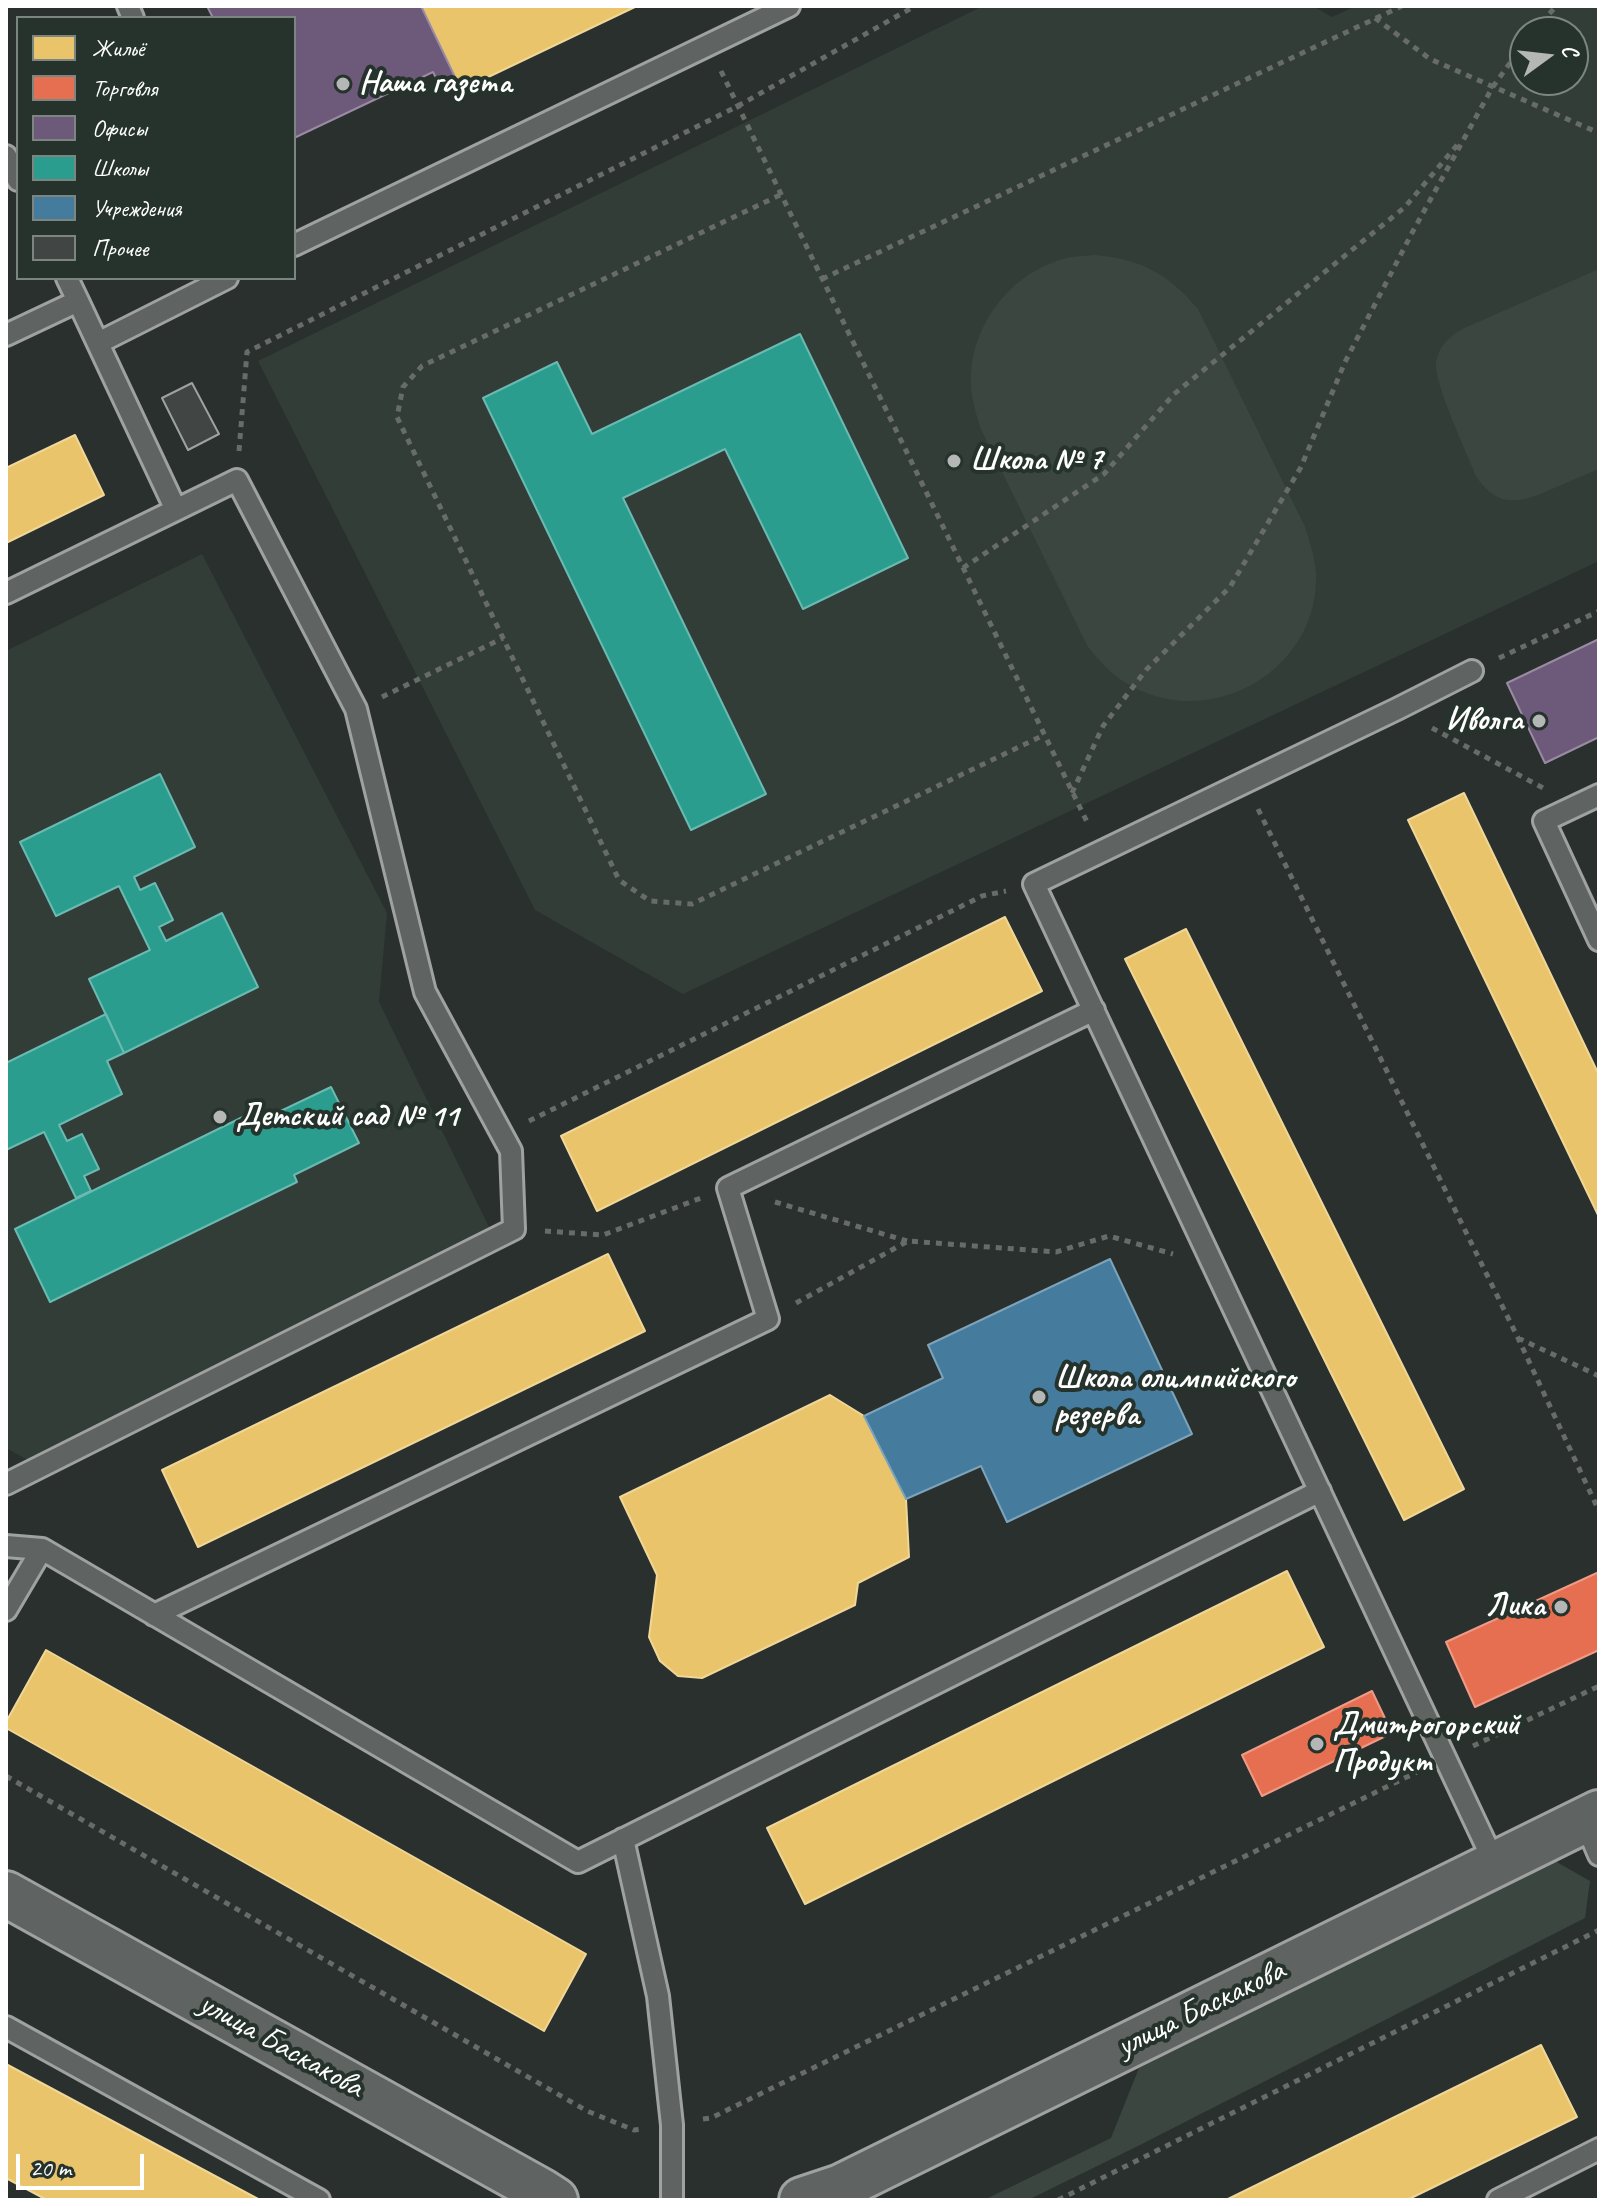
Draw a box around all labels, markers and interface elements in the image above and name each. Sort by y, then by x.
legend [16,16,296,280]
north arrow [1509,16,1589,96]
text: Жильё [92,33,144,63]
text: С [1555,41,1585,59]
place label: Наша газета [359,65,512,103]
text: Торговля [92,73,157,103]
marker: Наша газета [334,75,352,93]
text: Офисы [92,113,147,143]
text: Школы [92,153,148,183]
text: Учреждения [92,193,182,223]
text: Прочее [92,233,148,263]
place label: Школа № 7 [970,442,1103,480]
marker: Школа № 7 [945,452,963,470]
place label: Иволга [1446,702,1523,740]
marker: Иволга [1530,712,1548,730]
place label: Детский сад № 11 [236,1098,458,1136]
marker: Детский сад № 11 [211,1108,229,1126]
place label: Школа олимпийского резерва [1055,1360,1295,1435]
marker: Школа олимпийского резерва [1030,1388,1048,1406]
place label: Лика [1485,1588,1545,1626]
marker: Лика [1552,1598,1570,1616]
place label: Дмитрогорский Продукт [1333,1707,1519,1782]
marker: Дмитрогорский Продукт [1308,1735,1326,1753]
street label: улица Баскакова [1111,1952,1291,2066]
street label: улица Баскакова [192,1985,370,2107]
scale bar [20,2138,148,2188]
text: 20 m [30,2153,71,2183]

